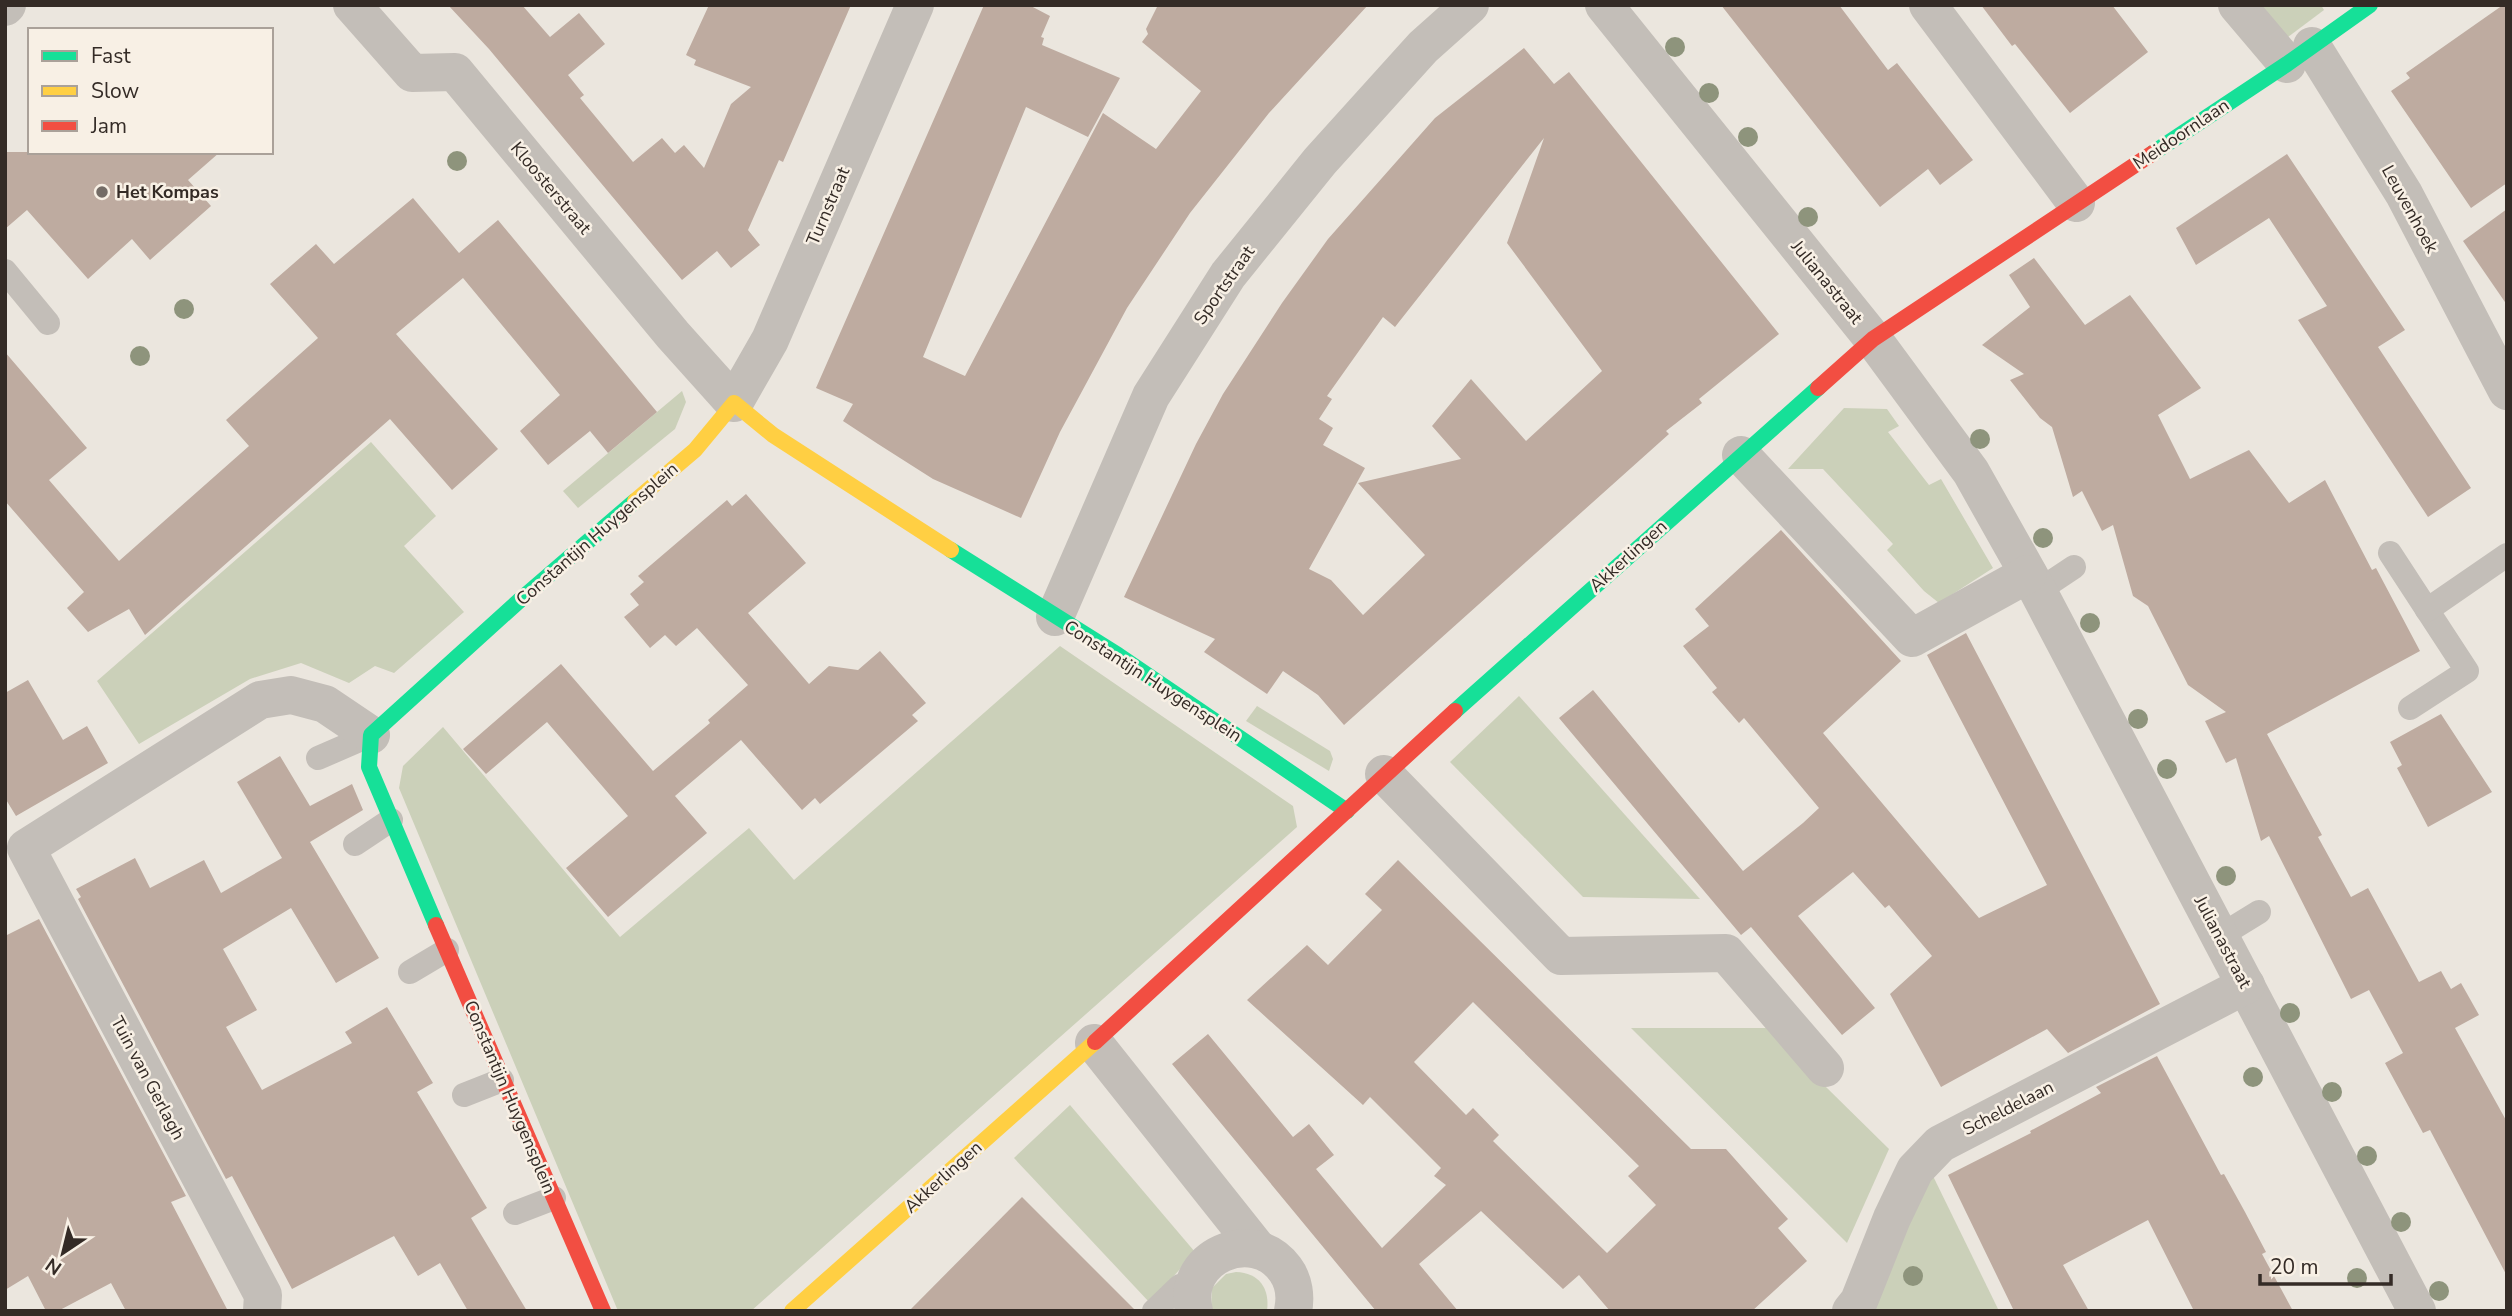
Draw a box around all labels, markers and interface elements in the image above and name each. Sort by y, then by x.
legend [28,28,273,154]
text: Fast [91,42,131,70]
text: Slow [91,77,140,105]
street label: Meidoornlaan [2128,93,2234,175]
text: Jam [90,112,127,140]
street label: Kloosterstraat [505,137,597,240]
street label: Leuvenhoek [2376,161,2445,258]
street label: Turnstraat [801,163,856,249]
place label: Het Kompas [116,180,219,204]
marker: Het Kompas [94,184,110,200]
street label: Julianastraat [1785,234,1869,329]
street label: Sportstraat [1188,240,1260,329]
street label: Constantijn Huygensplein [511,457,683,611]
street label: Akkerlingen [1584,515,1672,597]
street label: Constantijn Huygensplein [1059,614,1247,748]
street label: Julianastraat [2188,891,2258,993]
street label: Constantijn Huygensplein [458,997,562,1197]
street label: Tuin van Gerlagh [105,1012,191,1144]
street label: Scheldelaan [1958,1075,2058,1141]
street label: Akkerlingen [899,1136,987,1218]
north arrow [28,1218,98,1288]
scale bar [2260,1242,2391,1286]
text: N [41,1251,67,1281]
text: 20 m [2270,1253,2319,1281]

